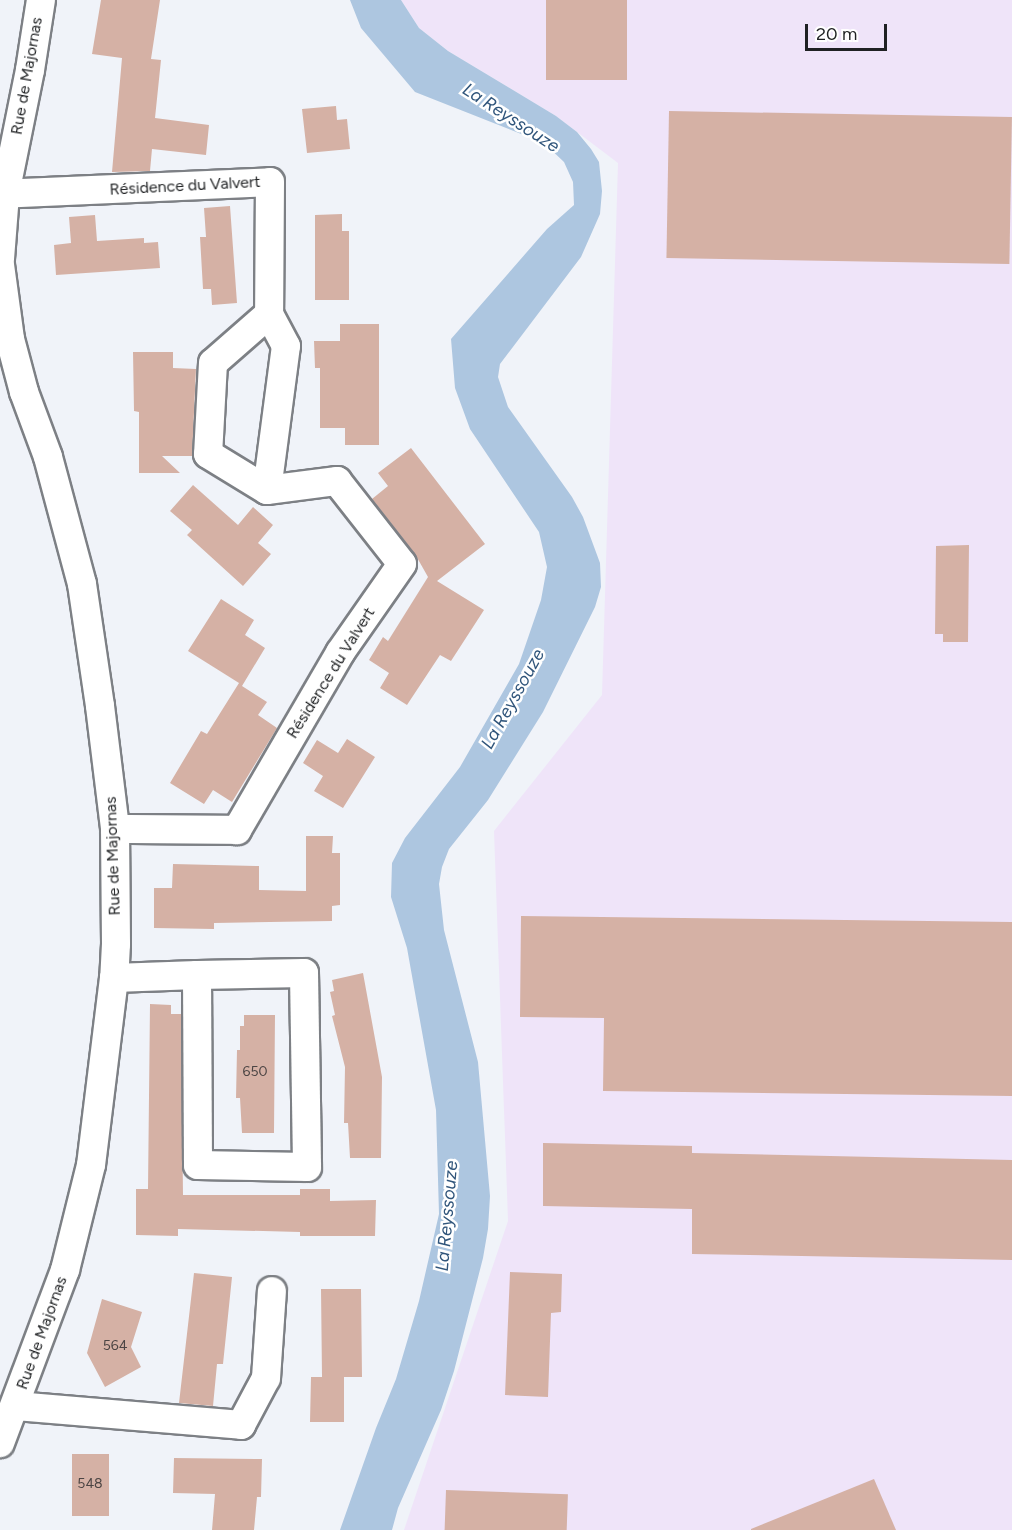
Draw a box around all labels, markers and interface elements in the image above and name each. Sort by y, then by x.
scale bar [808,12,890,50]
street label: Rue de Majornas [7,16,47,136]
text: 20 m [816,23,857,45]
water label: La Reyssouze [459,79,563,157]
street label: Résidence du Valvert [109,172,261,200]
street label: Résidence du Valvert [283,604,379,742]
water label: La Reyssouze [477,645,549,753]
street label: Rue de Majornas [101,796,125,916]
house number: 650 [243,1064,267,1080]
water label: La Reyssouze [431,1160,463,1272]
street label: Rue de Majornas [13,1274,71,1392]
house number: 564 [103,1338,127,1354]
house number: 548 [77,1476,103,1492]

